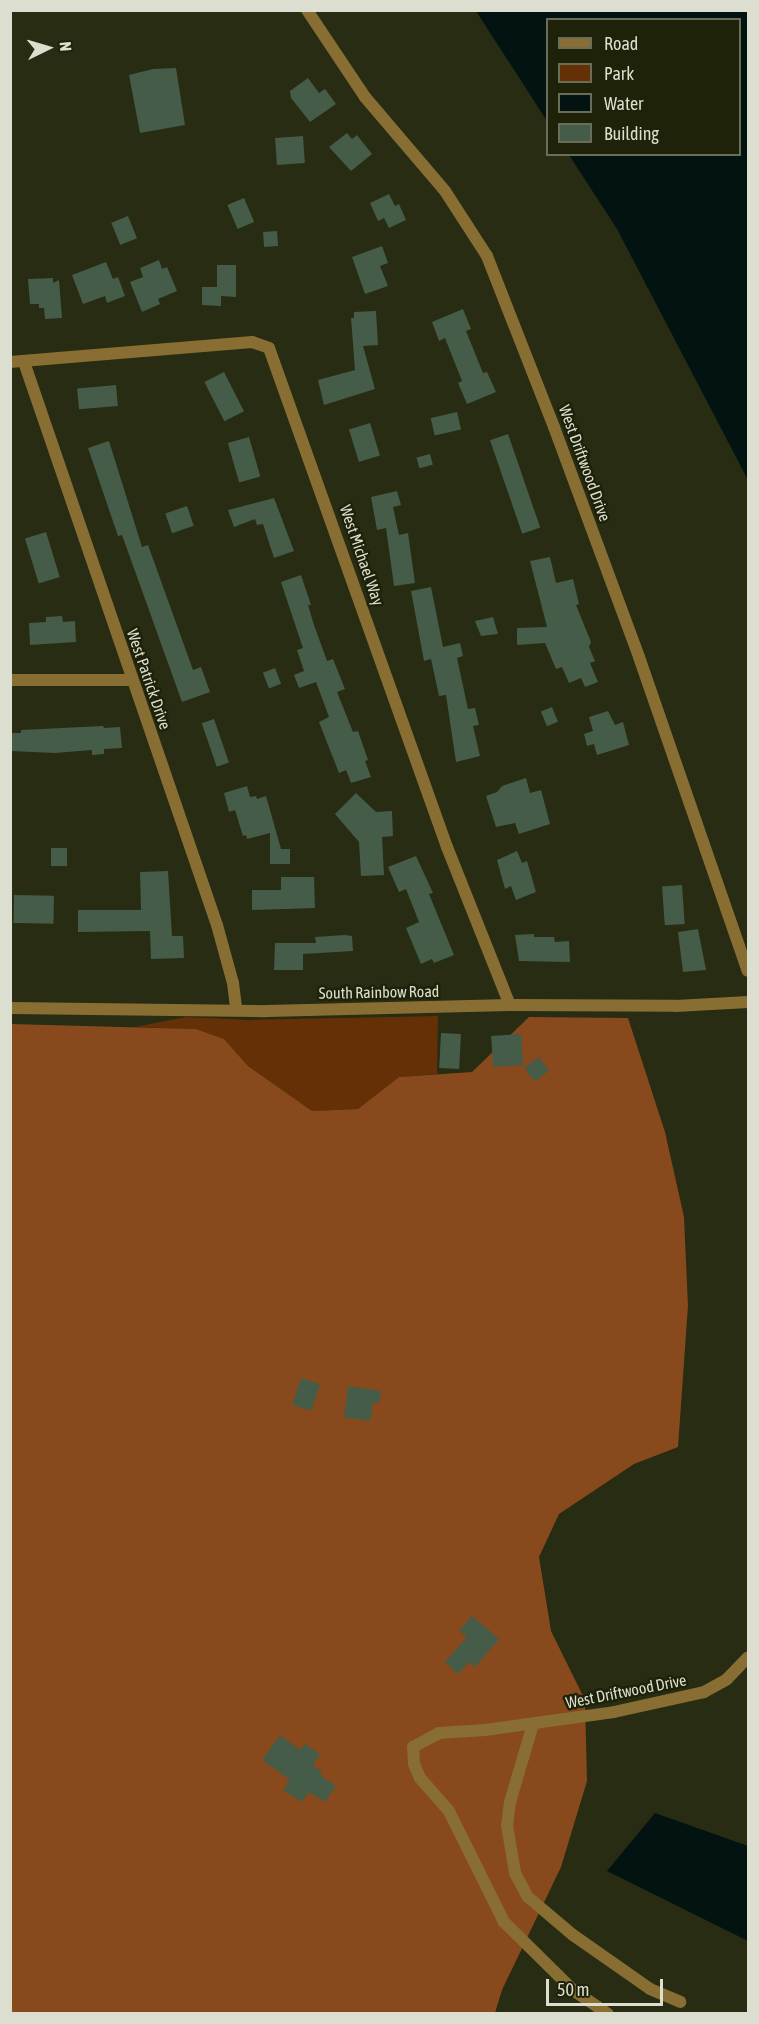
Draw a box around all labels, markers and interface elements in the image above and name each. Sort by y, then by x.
north arrow [18,18,78,78]
legend [546,18,741,156]
text: Road [604,33,638,54]
text: N [57,41,75,52]
text: Park [604,63,634,84]
text: Water [604,93,643,114]
text: Building [604,123,659,144]
street label: West Driftwood Drive [555,402,615,524]
street label: West Michael Way [336,502,388,608]
street label: West Patrick Drive [123,626,175,732]
street label: South Rainbow Road [319,981,439,1003]
street label: West Driftwood Drive [564,1670,688,1712]
scale bar [549,1967,666,2005]
text: 50 m [557,1979,589,2000]

